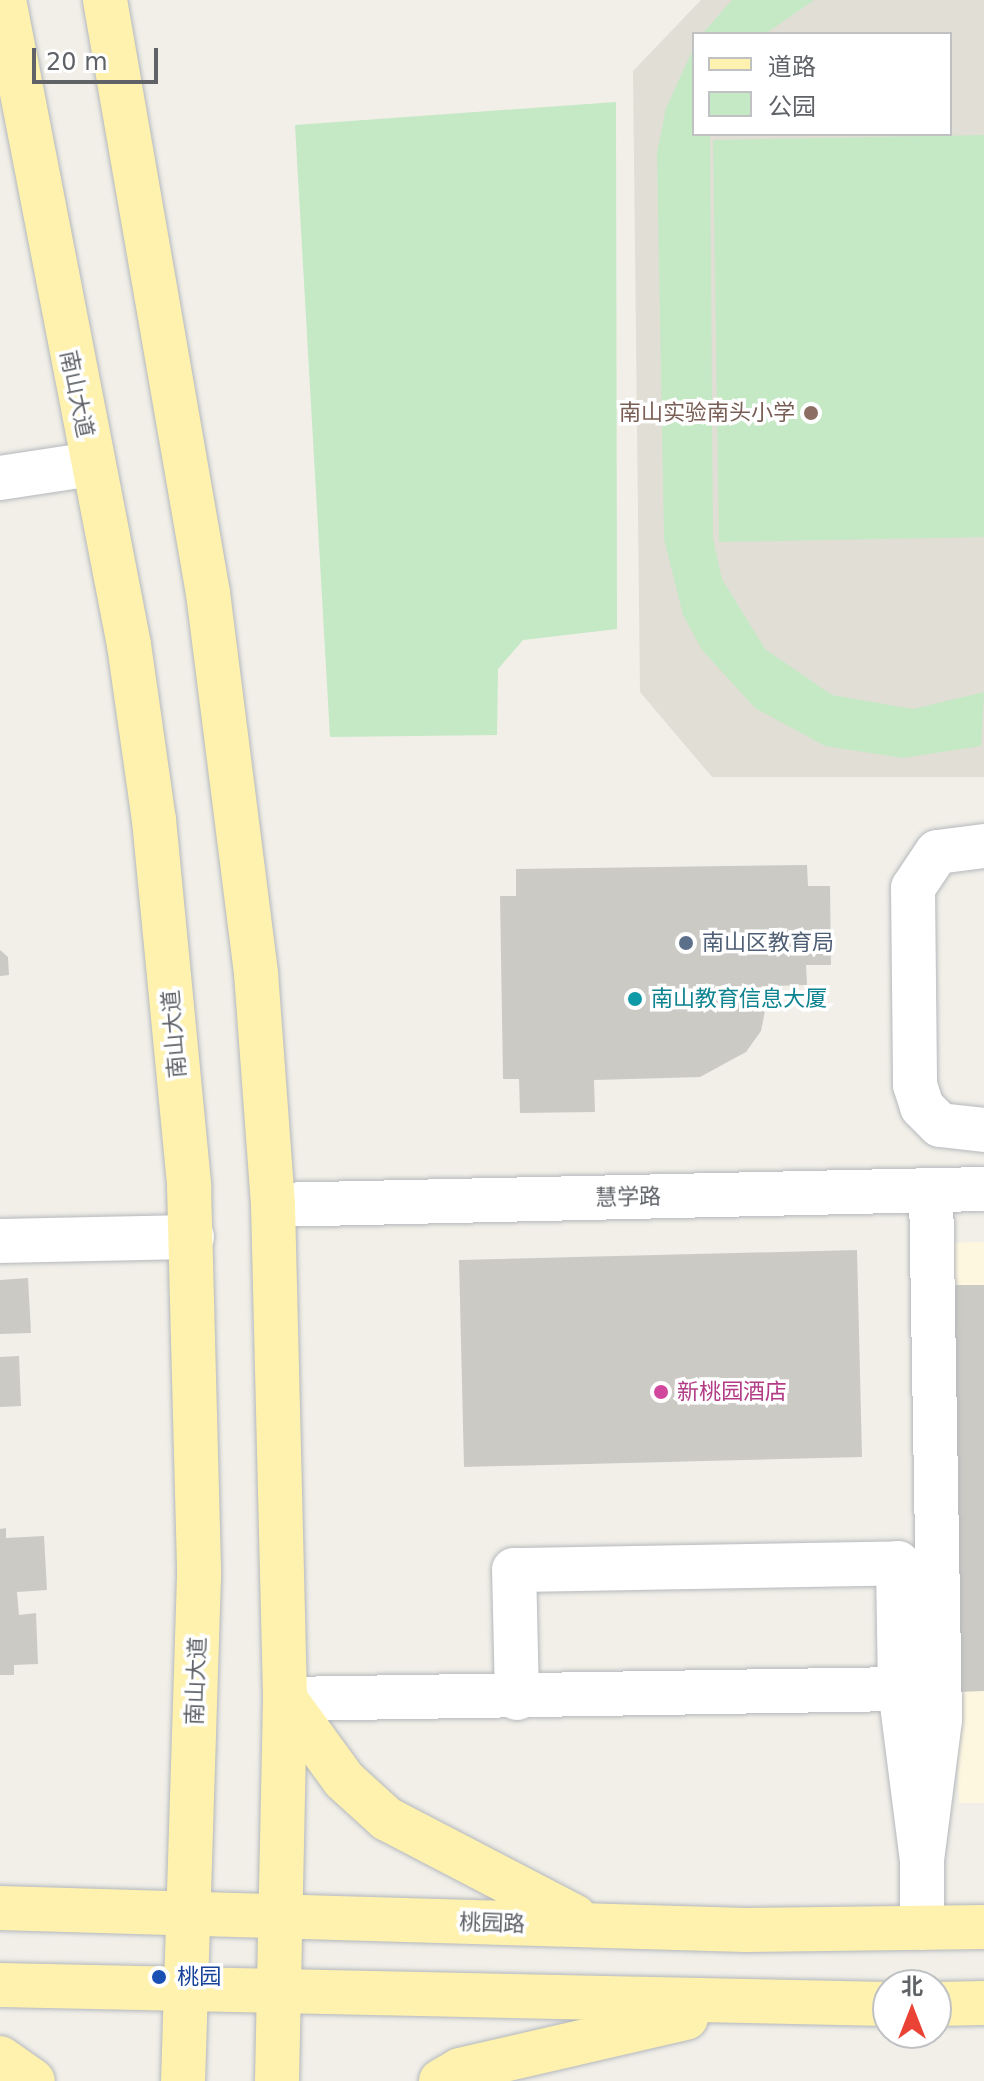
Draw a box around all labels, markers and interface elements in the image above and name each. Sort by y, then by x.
scale bar [36,32,162,82]
legend [692,32,952,136]
text: 20 m [46,48,108,76]
text: 道路 [768,53,816,81]
text: 公园 [768,93,816,121]
street label: 南山大道 [55,348,99,440]
place label: 南山实验南头小学 [619,400,795,426]
marker: 南山实验南头小学 [802,404,820,422]
place label: 南山区教育局 [702,930,834,956]
marker: 南山区教育局 [677,934,695,952]
place label: 南山教育信息大厦 [651,986,827,1012]
street label: 南山大道 [157,989,191,1079]
marker: 南山教育信息大厦 [626,990,644,1008]
street label: 慧学路 [595,1183,661,1211]
place label: 新桃园酒店 [677,1379,787,1405]
marker: 新桃园酒店 [652,1383,670,1401]
street label: 南山大道 [181,1637,211,1725]
street label: 桃园路 [459,1909,525,1937]
place label: 桃园 [177,1964,221,1990]
marker: 桃园 [148,1966,170,1988]
north arrow [872,1969,952,2049]
text: 北 [901,1974,923,1999]

